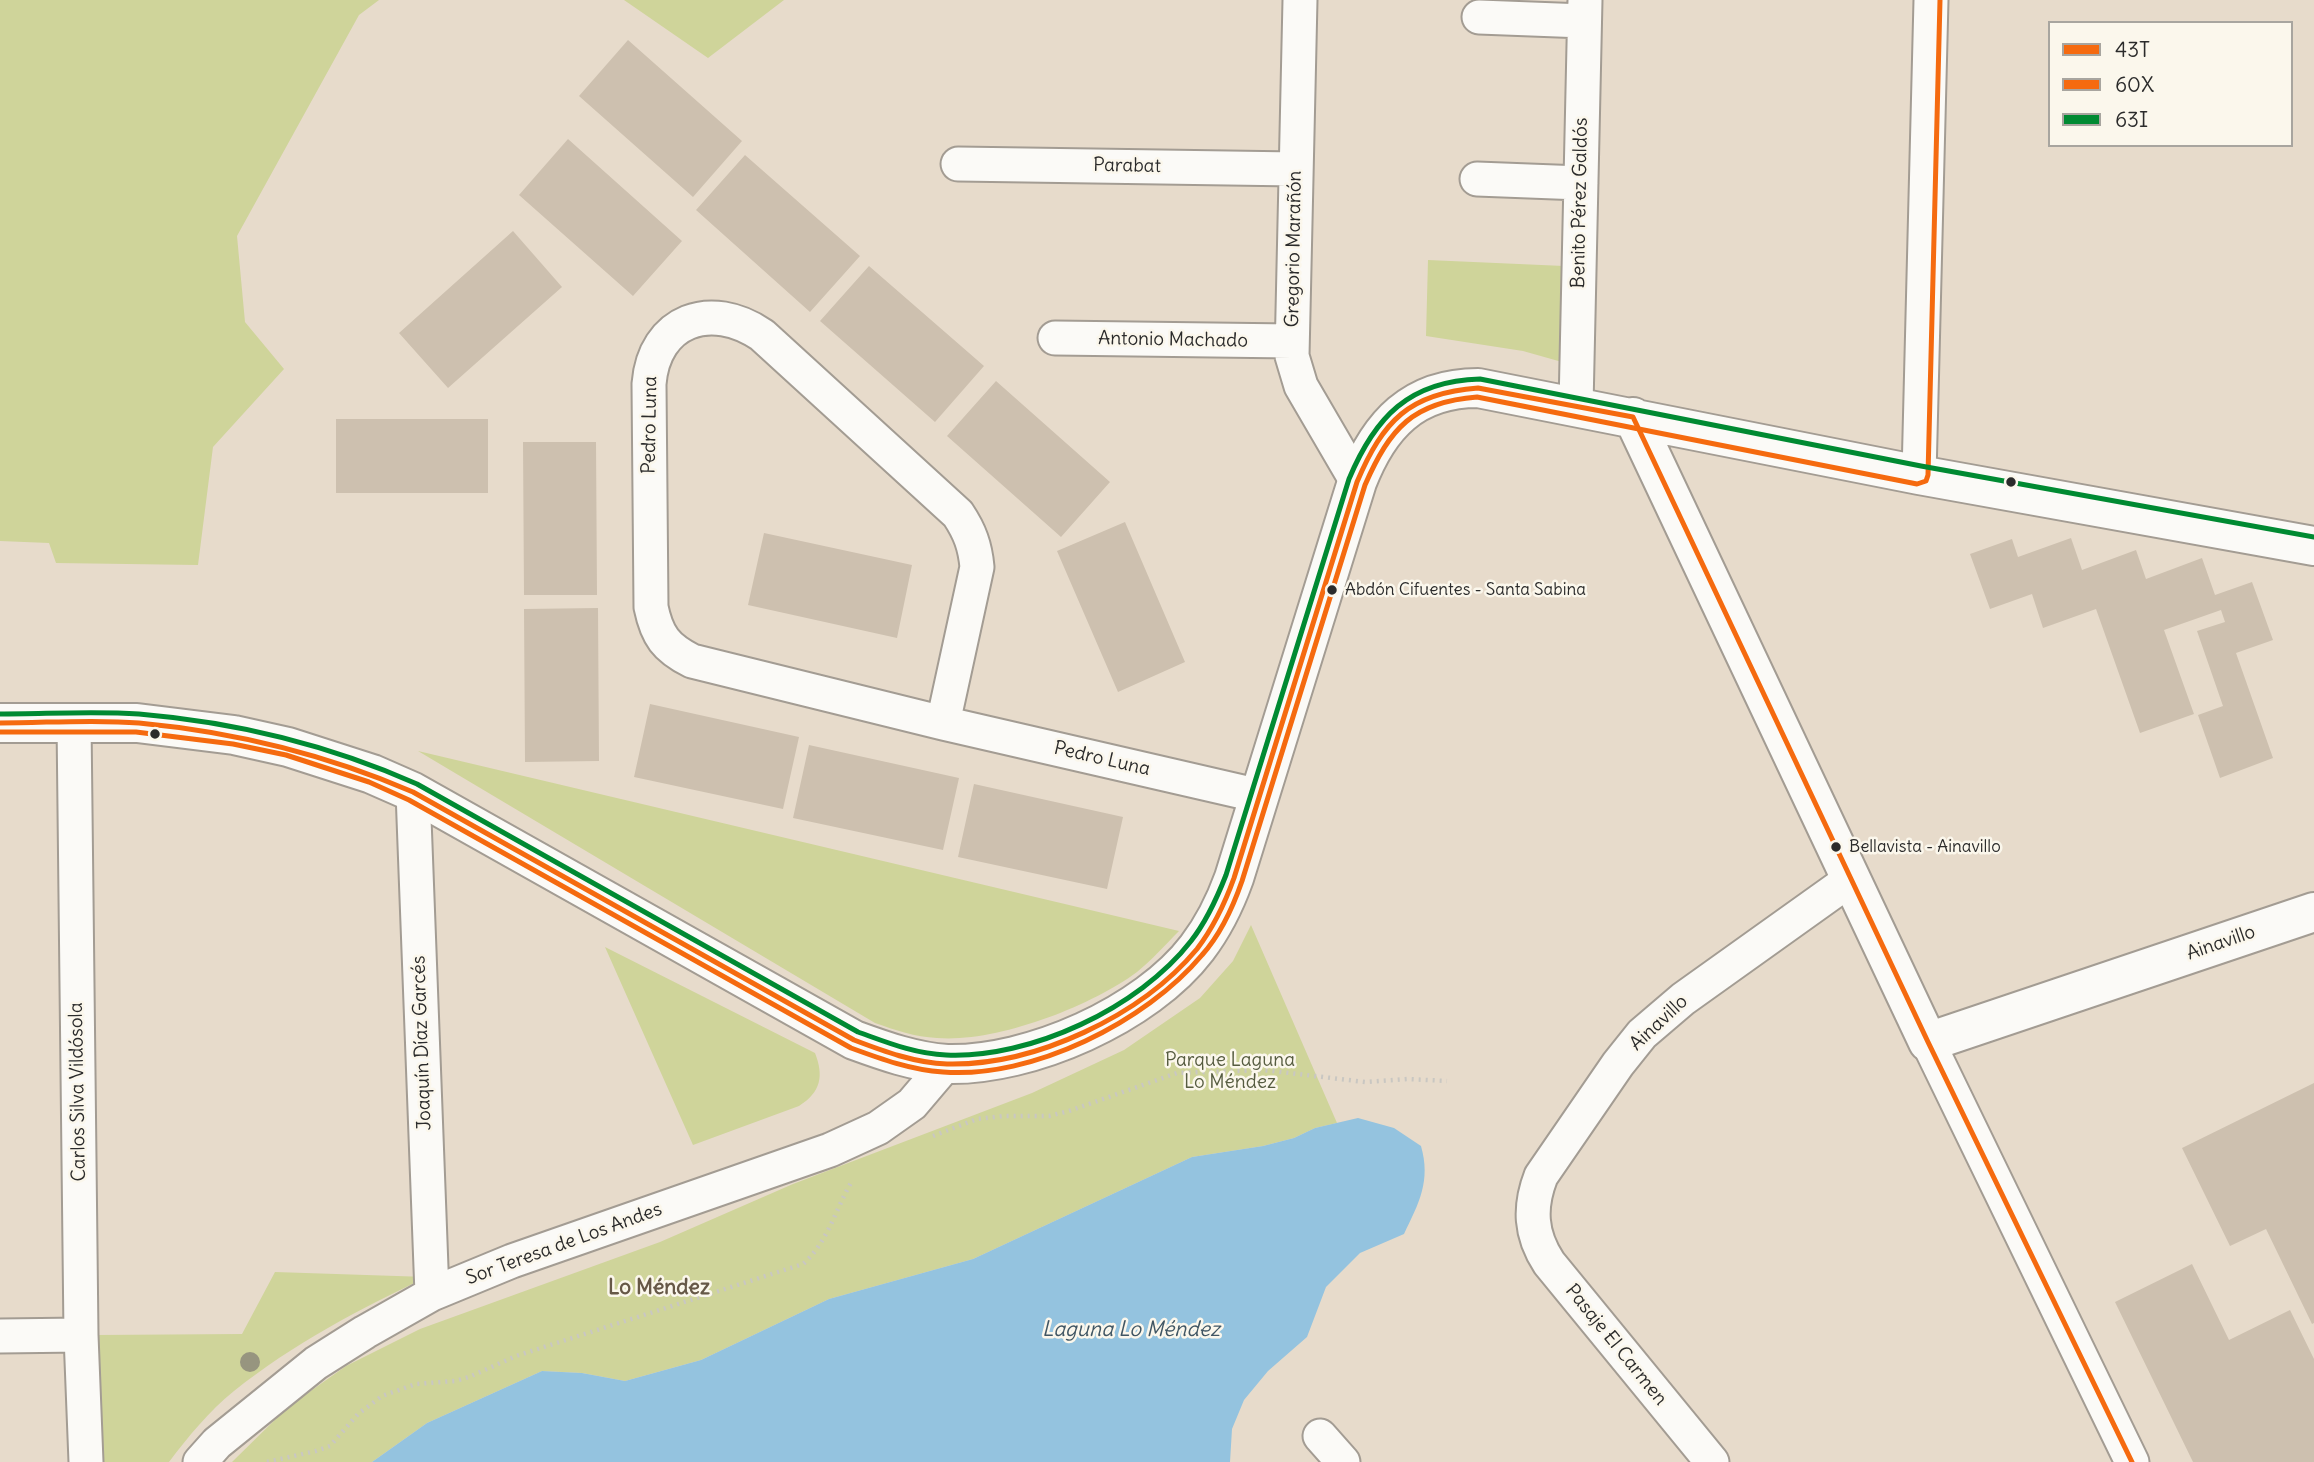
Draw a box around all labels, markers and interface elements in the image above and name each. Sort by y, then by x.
legend [2048,21,2293,147]
text: 43T [2115,36,2150,63]
text: 60X [2115,71,2154,98]
text: 63I [2115,106,2148,133]
street label: Benito Pérez Galdós [1567,117,1593,289]
street label: Parabat [1093,154,1161,178]
street label: Gregorio Marañón [1281,170,1307,328]
street label: Antonio Machado [1098,327,1248,353]
street label: Pedro Luna [638,376,662,474]
unlabelled marker [2004,475,2018,489]
place label: Abdón Cifuentes - Santa Sabina [1345,580,1586,600]
marker: Abdón Cifuentes - Santa Sabina [1325,583,1339,597]
unlabelled marker [148,727,162,741]
street label: Pedro Luna [1052,737,1152,781]
place label: Bellavista - Ainavillo [1849,837,2001,857]
marker: Bellavista - Ainavillo [1829,840,1843,854]
street label: Ainavillo [2184,921,2258,965]
street label: Joaquín Díaz Garcés [408,955,436,1131]
street label: Ainavillo [1625,990,1693,1056]
street label: Carlos Silva Vildósola [65,1002,91,1182]
park label: Parque Laguna Lo Méndez [1165,1050,1295,1094]
street label: Sor Teresa de Los Andes [463,1198,665,1290]
district label: Lo Méndez [608,1275,710,1301]
street label: Pasaje El Carmen [1560,1280,1672,1410]
water label: Laguna Lo Méndez [1042,1317,1220,1343]

